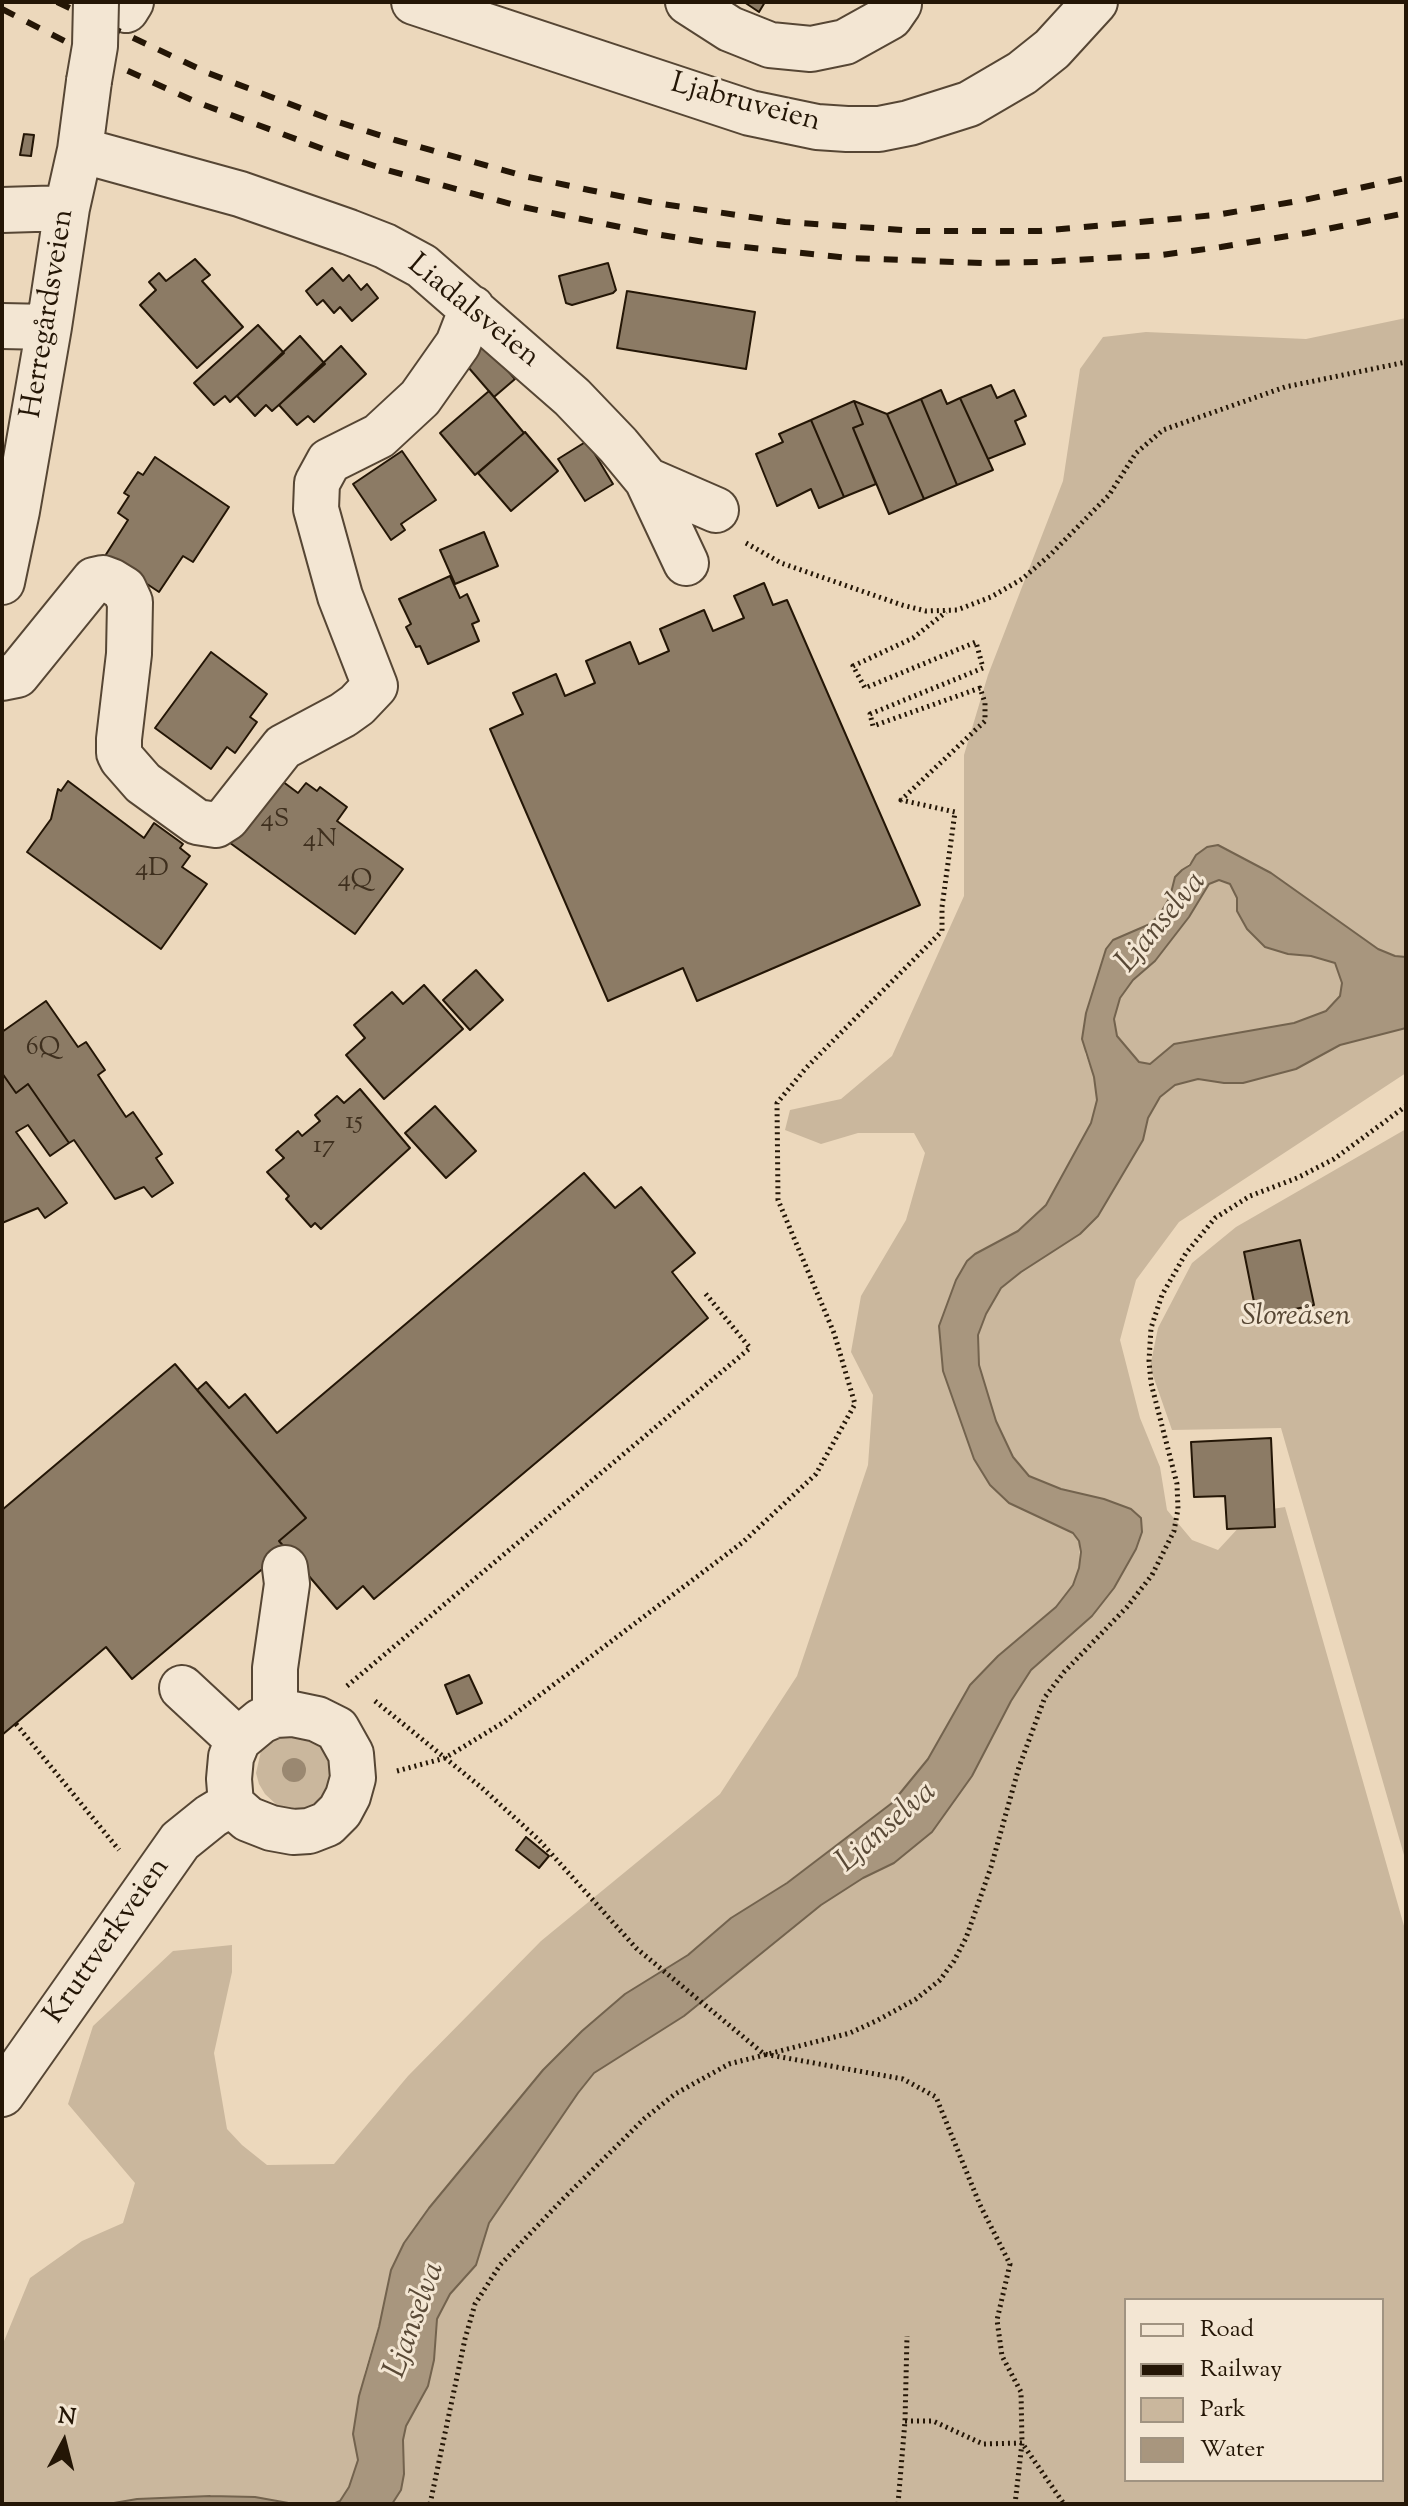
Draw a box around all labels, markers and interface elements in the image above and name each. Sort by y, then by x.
street label: Ljabruveien [666,68,824,142]
street label: Herregårdsveien [16,207,84,421]
street label: Liadalsveien [399,249,545,377]
house number: 4S [261,806,289,838]
house number: 4N [303,826,337,858]
house number: 4D [135,855,169,887]
house number: 4Q [338,866,372,898]
water label: Ljanselva [1110,866,1216,982]
house number: 6Q [26,1034,60,1066]
house number: 15 [345,1108,363,1140]
house number: 17 [313,1132,335,1164]
park label: Sloreåsen [1241,1301,1351,1337]
water label: Ljanselva [830,1775,946,1883]
street label: Kruttverkveien [38,1852,180,2032]
water label: Ljanselva [378,2258,456,2384]
legend [1124,2298,1384,2482]
text: Road [1200,2313,1254,2347]
text: Railway [1200,2353,1282,2387]
text: Park [1200,2393,1246,2427]
text: N [56,2401,78,2435]
north arrow [24,2402,104,2482]
text: Water [1200,2433,1264,2467]

